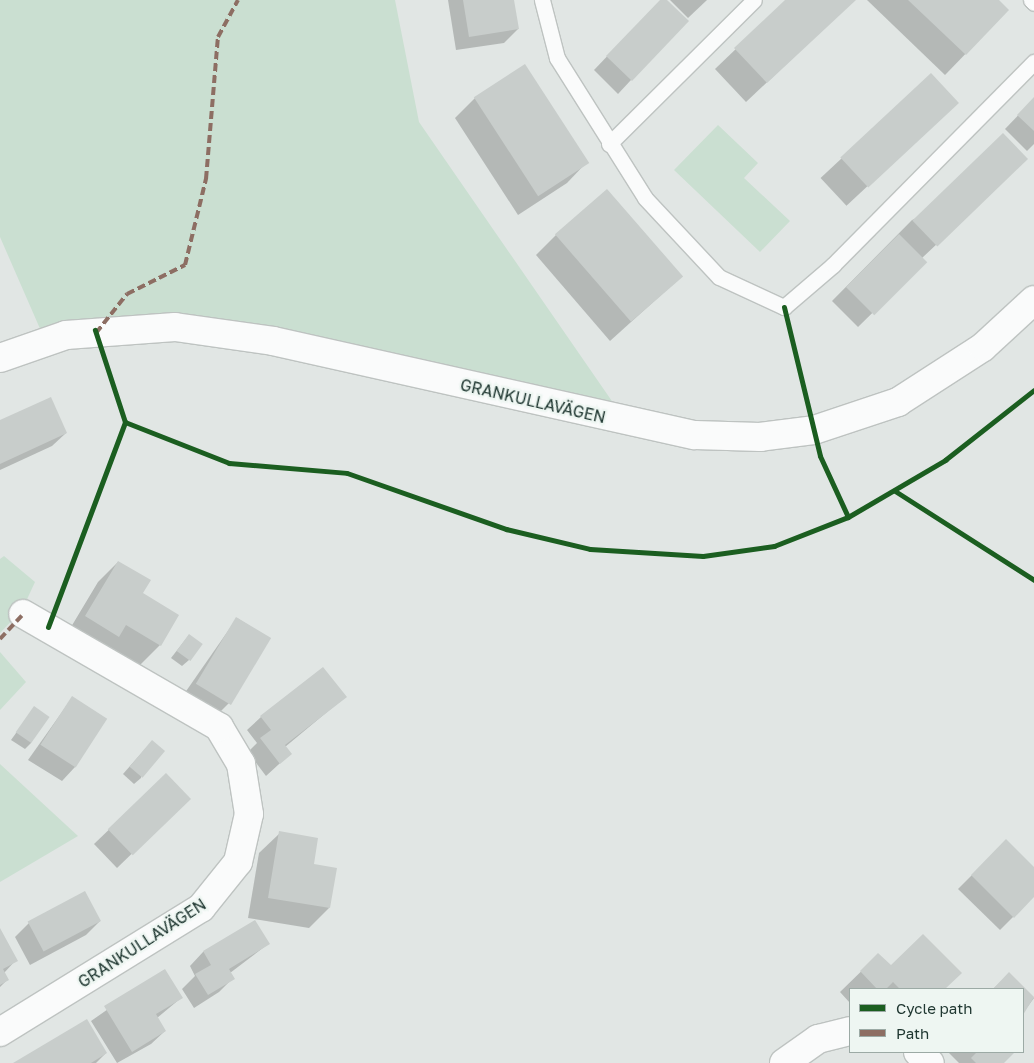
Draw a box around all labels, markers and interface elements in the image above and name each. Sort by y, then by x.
street label: GRANKULLAVÄGEN [458,375,608,427]
street label: GRANKULLAVÄGEN [74,894,210,992]
legend [849,988,1024,1053]
text: Cycle path [896,999,972,1017]
text: Path [896,1024,929,1042]

